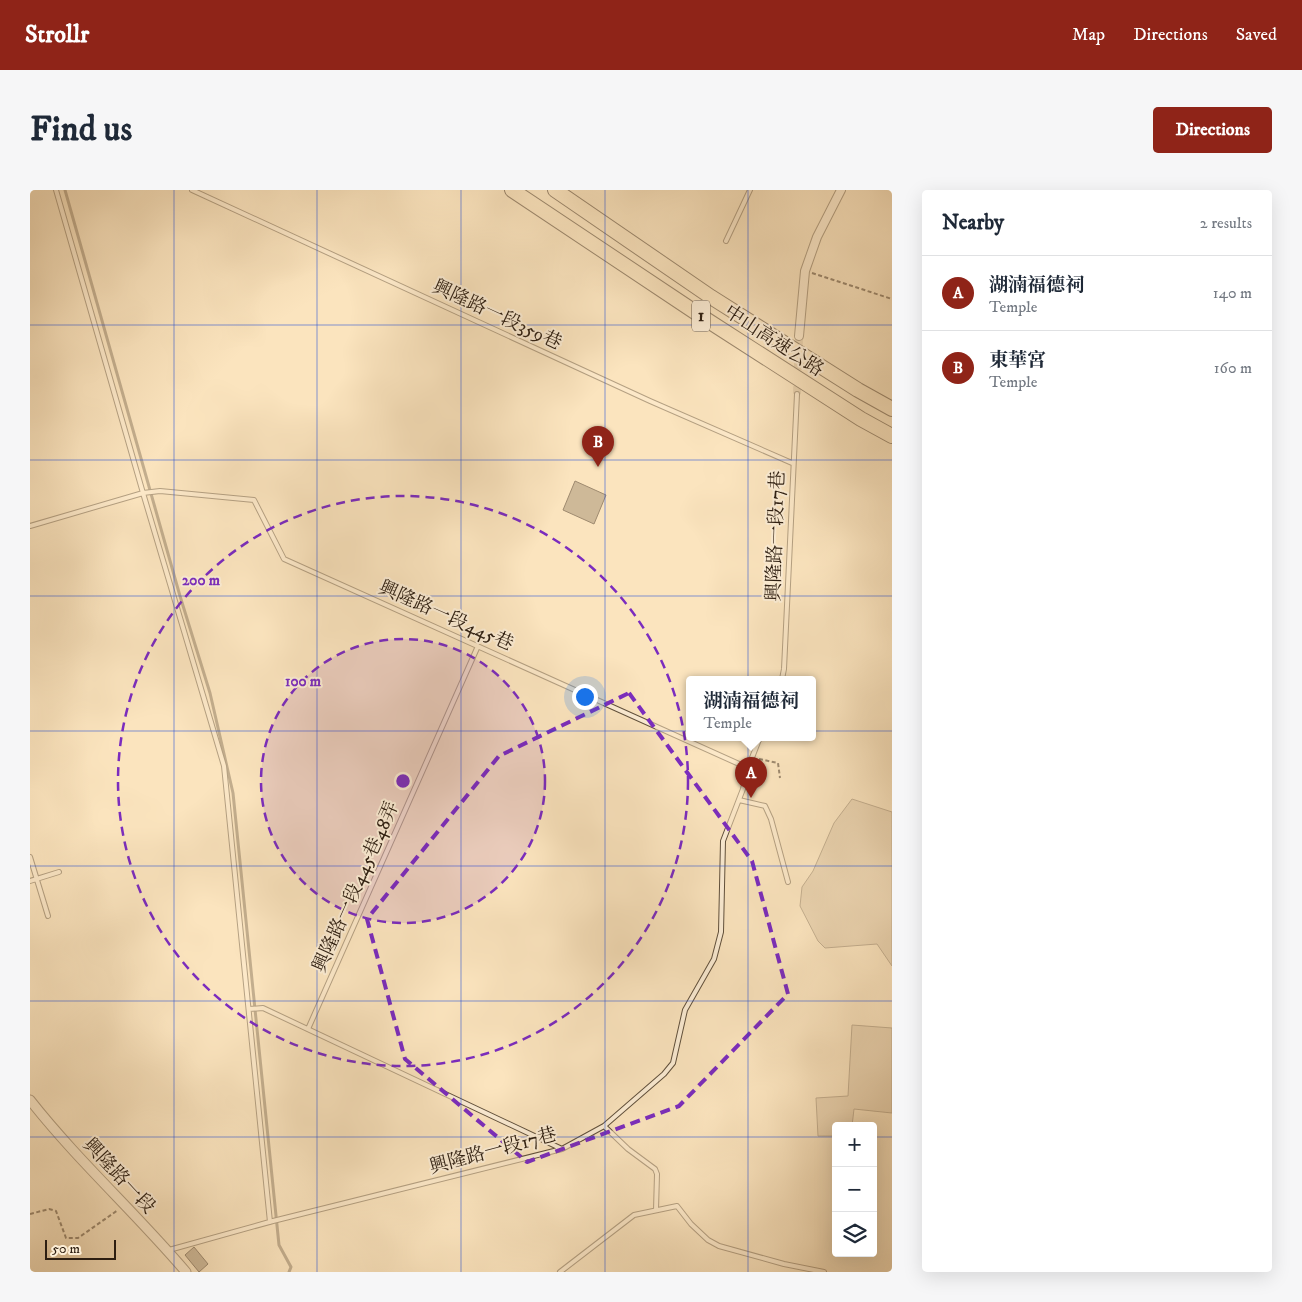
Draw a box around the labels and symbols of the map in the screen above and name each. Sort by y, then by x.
street label: 興隆路一段359巷 [429,275,565,355]
road number: 1 [692,300,710,332]
street label: 中山高速公路 [720,300,828,382]
pin: B [582,426,614,467]
street label: 興隆路一段17巷 [762,470,790,602]
text: 200 m [182,571,221,590]
street label: 興隆路一段445巷 [375,576,517,656]
text: 100 m [285,672,322,691]
your location [572,684,598,710]
pin: A [735,757,767,798]
centre of rings [394,772,412,790]
street label: 興隆路一段445巷48弄 [308,798,404,976]
street label: 興隆路一段17巷 [427,1123,559,1179]
street label: 興隆路一段 [78,1133,160,1219]
scale bar [45,1237,116,1260]

